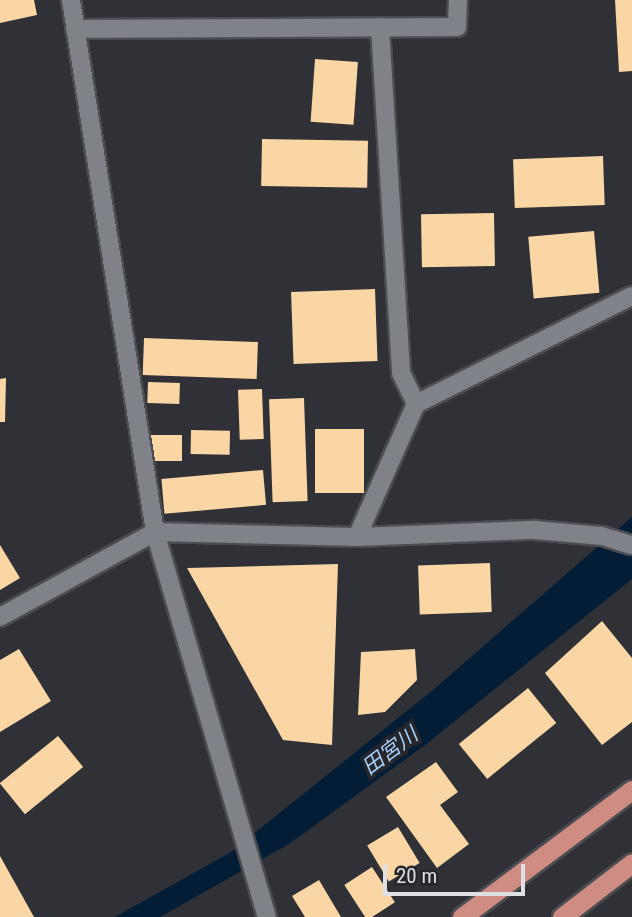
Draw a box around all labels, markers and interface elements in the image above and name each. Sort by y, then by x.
water label: 田宮川 [357,722,423,780]
scale bar [387,850,529,894]
text: 20 m [396,864,437,888]

